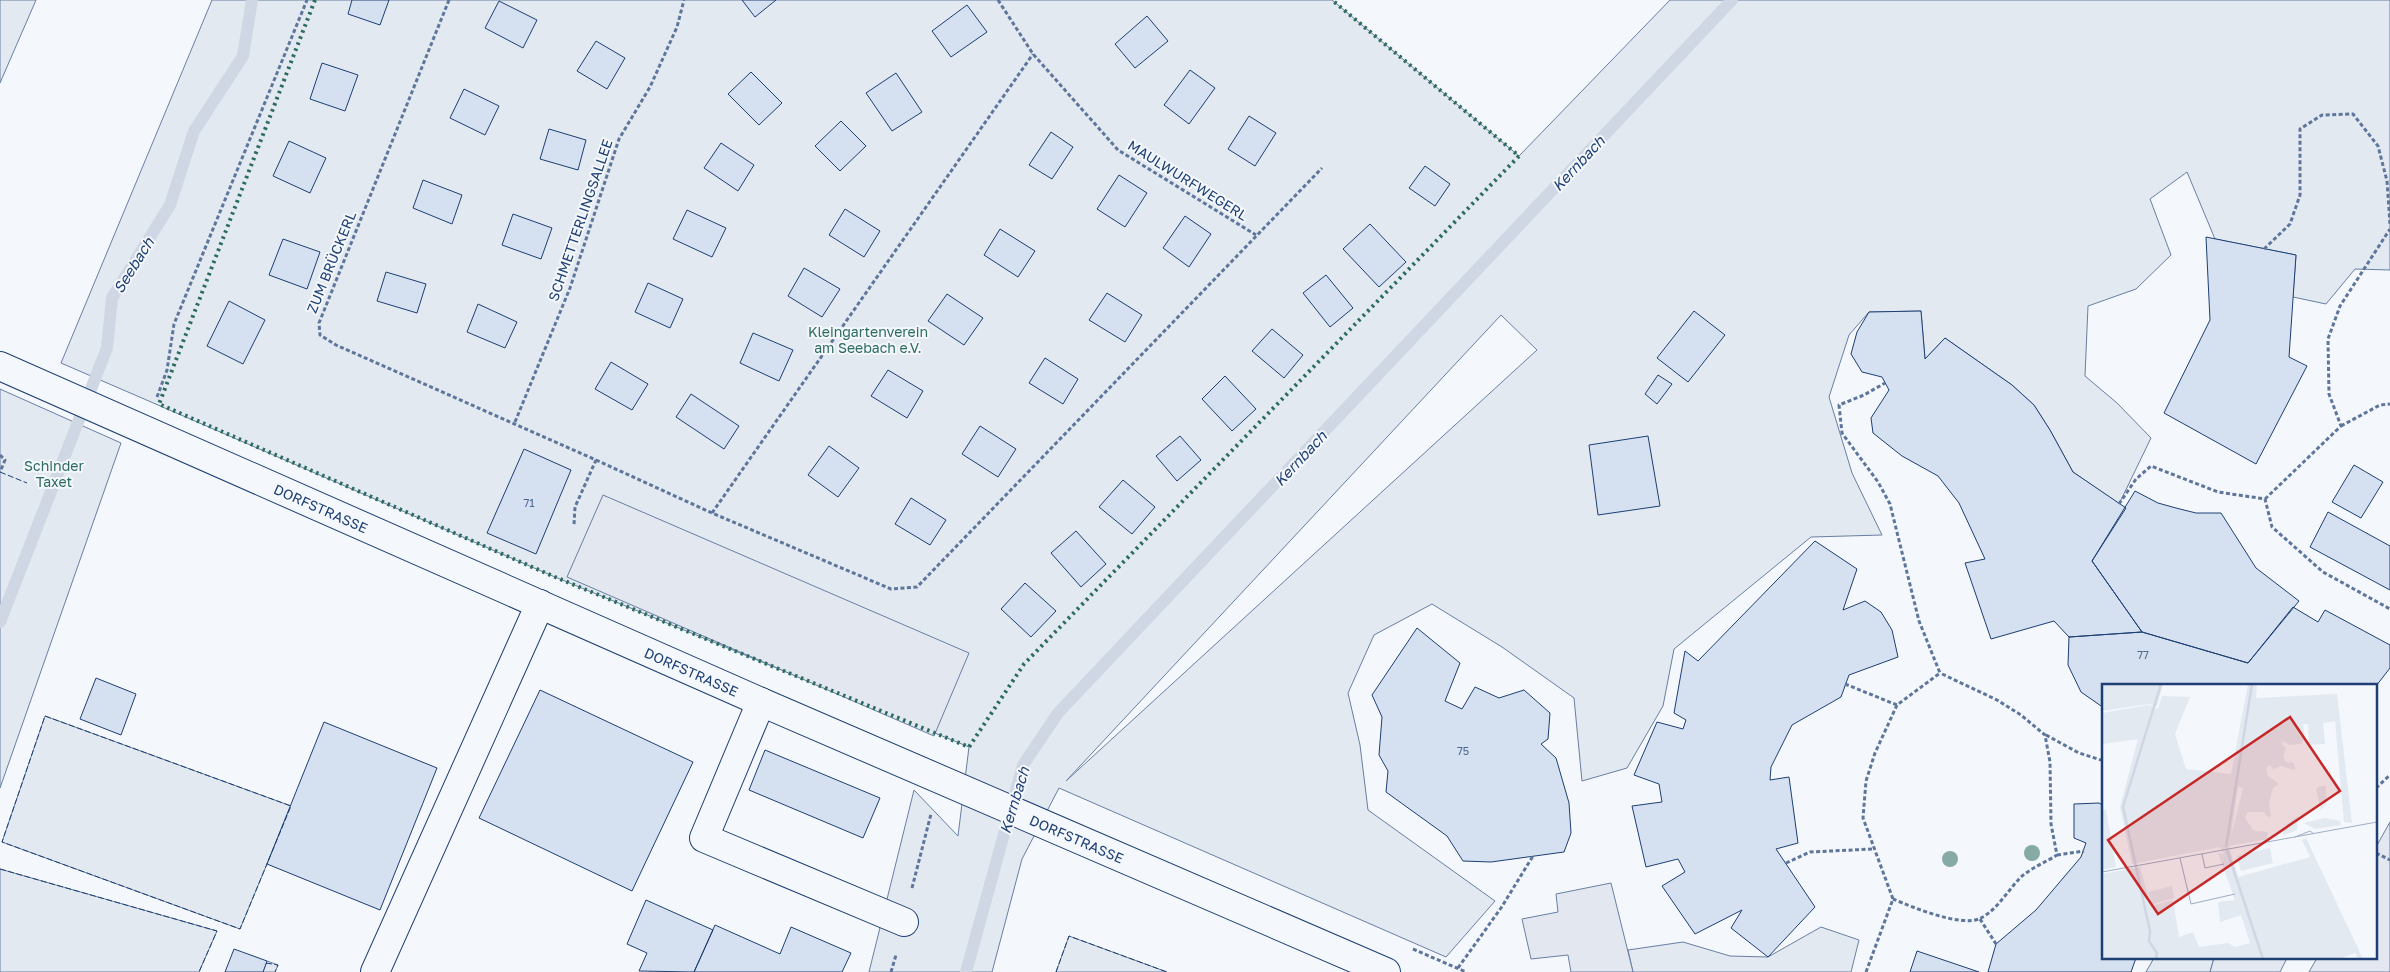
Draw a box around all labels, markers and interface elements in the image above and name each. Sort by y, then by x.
water label: Kernbach [1548,131,1609,194]
street label: MAULWURFWEGERL [1125,136,1251,224]
street label: SCHMETTERLINGSALLEE [544,137,616,303]
street label: ZUM BRÜCKERL [303,209,359,315]
water label: Seebach [109,233,157,296]
park label: Kleingartenverein am Seebach e.V. [808,323,928,356]
water label: Kernbach [1270,426,1331,489]
park label: Schinder Taxet [24,457,84,490]
street label: DORFSTRASSE [272,480,371,536]
house number: 71 [523,496,535,509]
street label: DORFSTRASSE [642,643,741,699]
house number: 77 [2137,648,2149,661]
inset map [2102,684,2378,960]
house number: 75 [1457,744,1469,757]
water label: Kernbach [995,764,1033,836]
street label: DORFSTRASSE [1027,811,1127,866]

